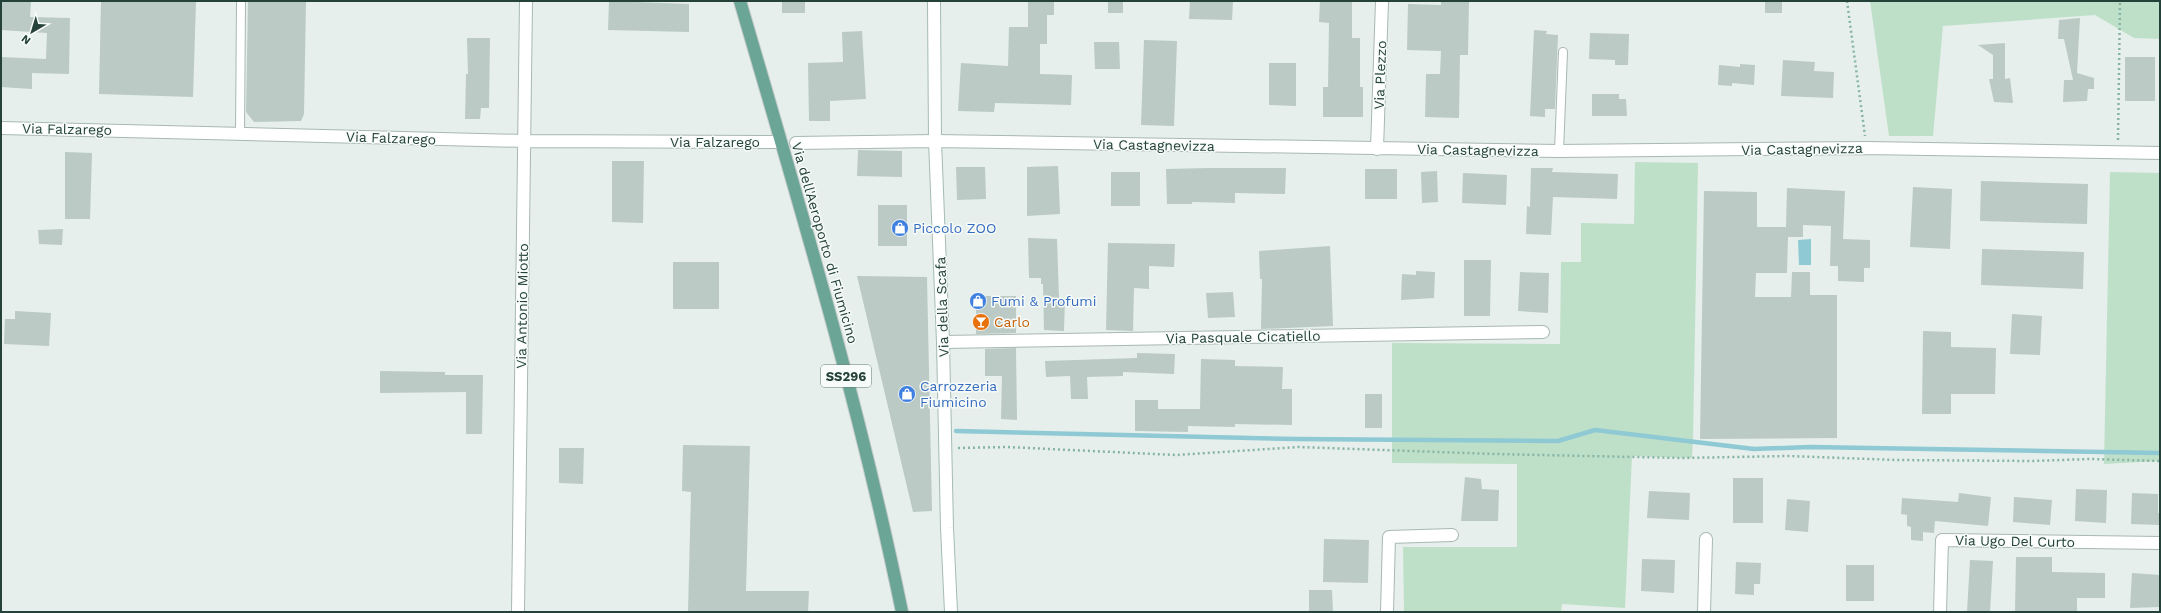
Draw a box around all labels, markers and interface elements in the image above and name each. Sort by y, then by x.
north arrow [12,12,52,52]
text: N [19,32,33,47]
street label: Via Plezzo [1371,40,1389,110]
street label: Via Falzarego [22,120,112,138]
street label: Via Falzarego [346,128,436,148]
street label: Via Falzarego [670,134,760,150]
street label: Via Castagnevizza [1093,136,1215,154]
street label: Via Castagnevizza [1741,140,1863,158]
street label: Via dell'Aeroporto di Fiumicino [789,141,861,345]
street label: Via Castagnevizza [1417,141,1539,159]
shop icon: Piccolo ZOO [890,218,910,238]
place label: Piccolo ZOO [913,220,996,236]
street label: Via Antonio Miotto [513,243,531,369]
street label: Via della Scafa [932,256,952,358]
shop icon: Fumi & Profumi [968,291,988,311]
place label: Fumi & Profumi [991,293,1096,309]
bar icon: Carlo [971,312,991,332]
place label: Carlo [994,314,1030,330]
street label: Via Pasquale Cicatiello [1165,328,1321,346]
road number: SS296 [821,365,871,387]
place label: Carrozzeria Fiumicino [920,378,997,410]
shop icon: Carrozzeria Fiumicino [897,384,917,404]
street label: Via Ugo Del Curto [1955,532,2075,550]

